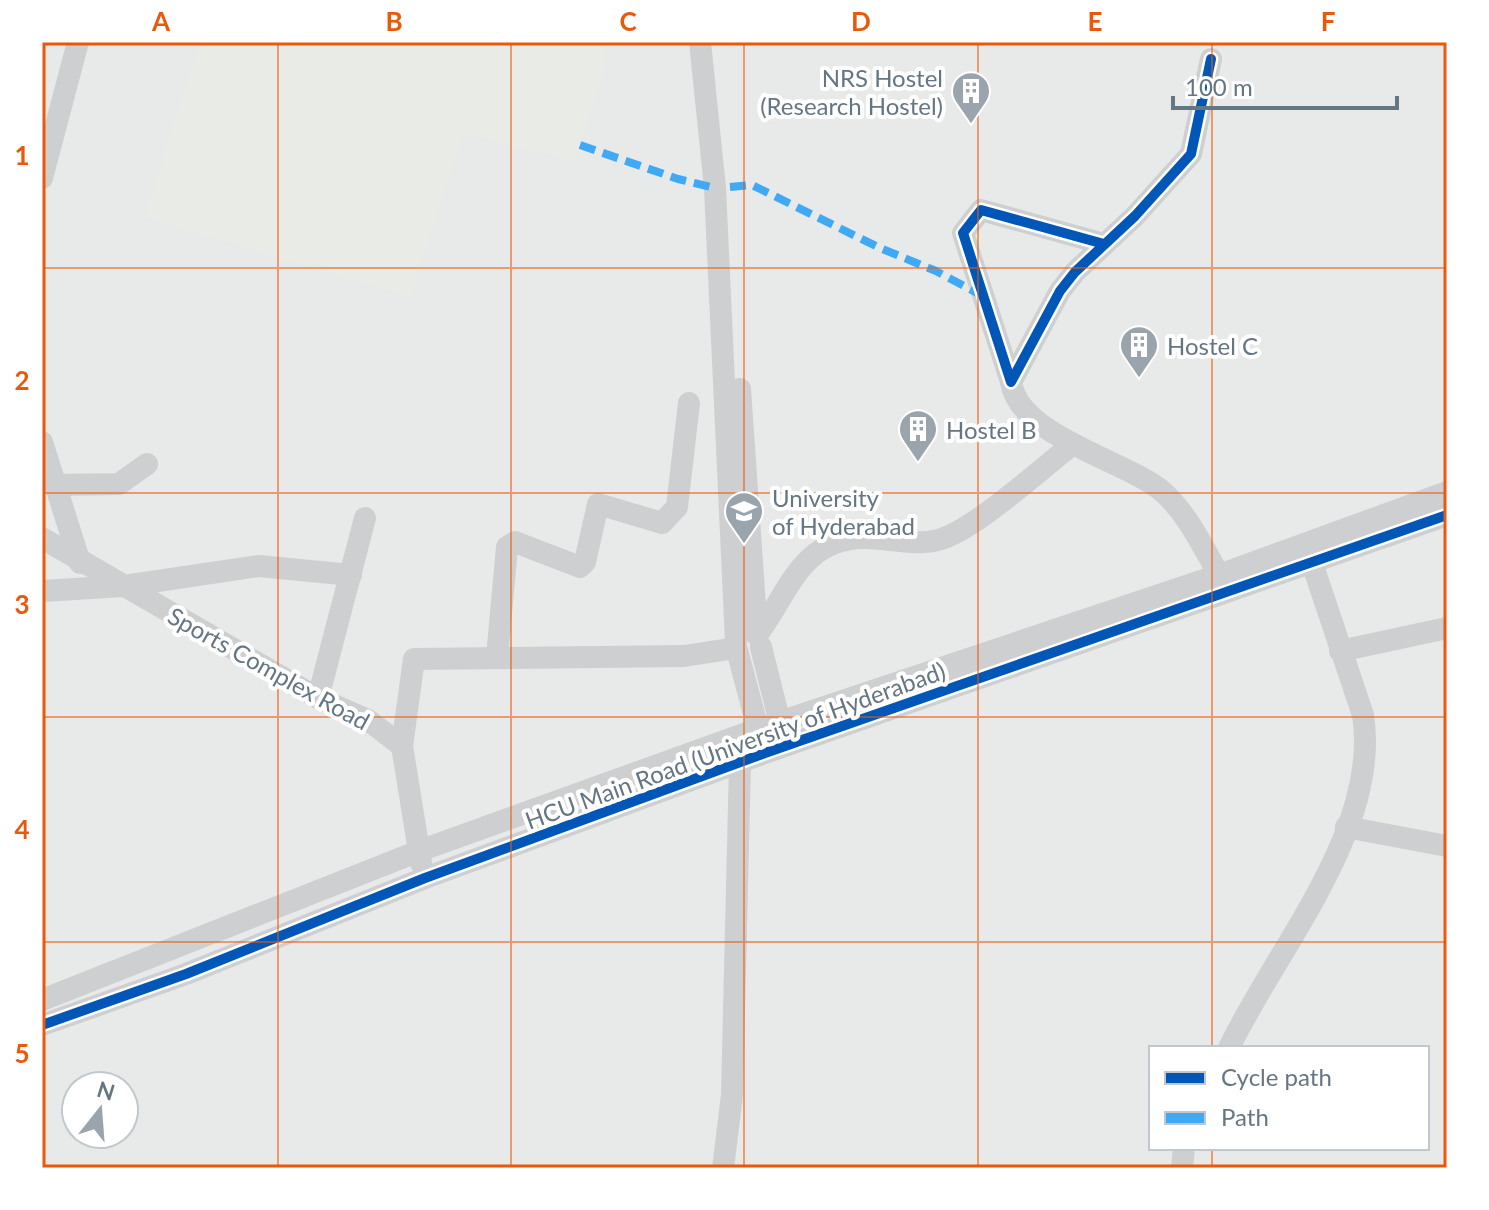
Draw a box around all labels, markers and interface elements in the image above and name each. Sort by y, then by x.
text: A [151,5,171,37]
text: B [385,5,403,37]
text: C [619,5,637,37]
text: D [851,5,871,37]
text: E [1088,5,1102,37]
text: F [1321,5,1335,37]
scale bar [1173,60,1397,110]
place label: NRS Hostel (Research Hostel) [760,63,943,120]
building icon: NRS Hostel (Research Hostel) [950,70,992,125]
text: 100 m [1185,72,1253,101]
text: 1 [14,139,30,171]
building icon: Hostel C [1118,324,1160,379]
place label: Hostel C [1167,331,1258,360]
text: 2 [14,364,30,396]
building icon: Hostel B [897,408,939,463]
place label: Hostel B [946,415,1037,444]
place label: University of Hyderabad [772,483,915,540]
school or university icon: University of Hyderabad [723,490,765,545]
text: 3 [14,588,30,620]
street label: Sports Complex Road [163,601,375,735]
street label: HCU Main Road (University of Hyderabad) [521,655,949,835]
text: 4 [14,813,30,845]
text: 5 [14,1037,30,1069]
legend [1149,1046,1429,1150]
text: Cycle path [1221,1062,1332,1091]
north arrow [60,1070,140,1150]
text: N [94,1075,118,1106]
text: Path [1221,1102,1269,1131]

